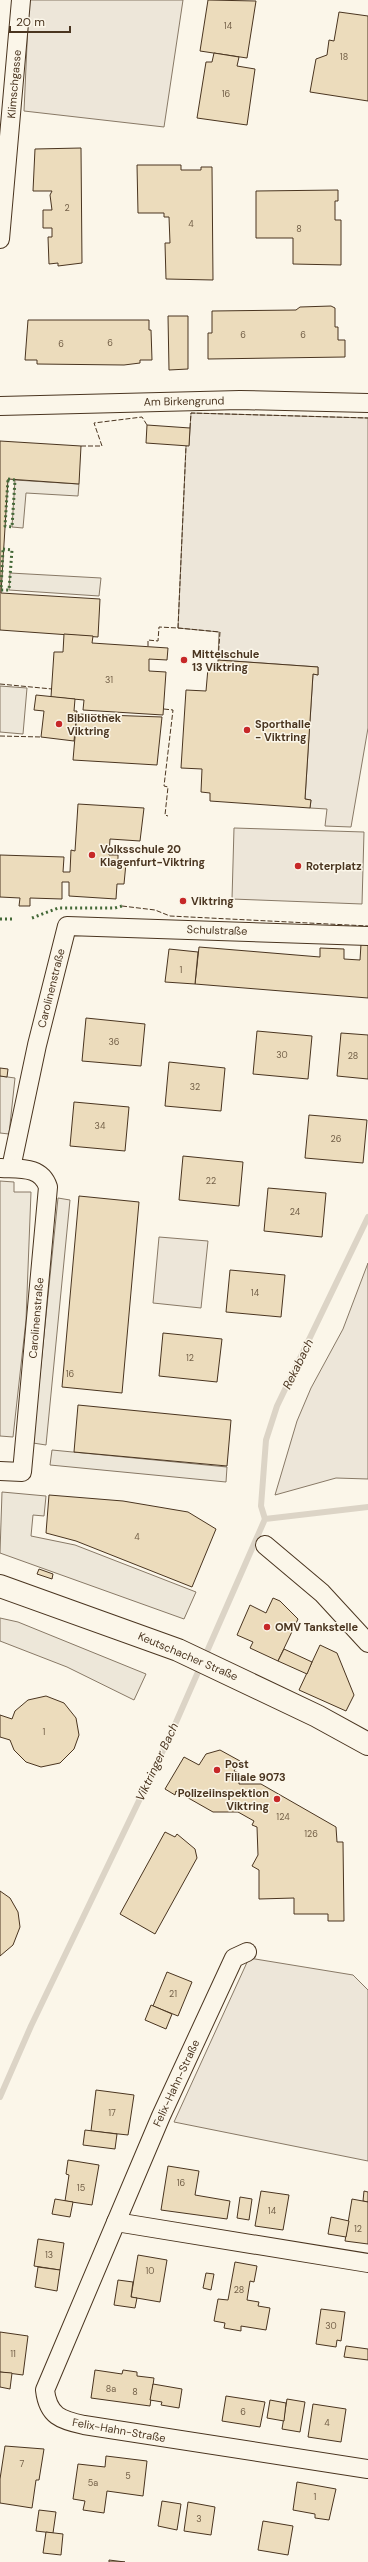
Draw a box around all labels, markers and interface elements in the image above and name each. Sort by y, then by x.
scale bar [10,8,70,34]
text: 20 m [16,14,45,30]
house number: 14 [224,20,233,32]
street label: Klimschgasse [4,49,24,119]
house number: 18 [340,51,348,63]
house number: 16 [222,88,231,100]
house number: 2 [64,202,70,214]
house number: 4 [188,218,194,230]
house number: 8 [296,223,302,235]
house number: 6 [240,329,246,341]
house number: 6 [300,329,306,341]
house number: 6 [107,337,113,349]
house number: 6 [58,338,64,350]
street label: Am Birkengrund [143,393,225,409]
place label: Mittelschule 13 Viktring [192,647,260,674]
marker: Mittelschule 13 Viktring [179,655,189,665]
house number: 31 [105,674,113,686]
place label: Bibliothek Viktring [67,711,122,738]
place label: Sporthalle - Viktring [255,717,311,744]
marker: Bibliothek Viktring [54,719,64,729]
marker: Sporthalle - Viktring [242,725,252,735]
place label: Volksschule 20 Klagenfurt-Viktring [100,842,206,869]
marker: Volksschule 20 Klagenfurt-Viktring [87,850,97,860]
place label: Roterplatz [306,859,362,873]
marker: Roterplatz [293,861,303,871]
place label: Viktring [191,894,234,908]
marker: Viktring [178,896,188,906]
street label: Schulstraße [186,922,248,938]
street label: Carolinenstraße [34,947,68,1029]
house number: 1 [180,964,183,976]
house number: 36 [109,1036,120,1048]
house number: 30 [276,1049,288,1061]
house number: 28 [348,1050,358,1062]
house number: 32 [190,1081,200,1093]
house number: 34 [95,1120,106,1132]
house number: 26 [331,1133,342,1145]
house number: 22 [206,1175,216,1187]
house number: 24 [290,1206,301,1218]
street label: Carolinenstraße [25,1277,47,1359]
house number: 14 [251,1287,260,1299]
water label: Rekabach [279,1336,317,1392]
house number: 12 [186,1352,194,1364]
house number: 16 [66,1368,75,1380]
house number: 4 [134,1531,140,1543]
place label: OMV Tankstelle [275,1620,358,1634]
marker: OMV Tankstelle [262,1622,272,1632]
street label: Keutschacher Straße [136,1629,240,1683]
water label: Viktringer Bach [132,1720,182,1804]
house number: 1 [43,1726,46,1738]
place label: Post Filiale 9073 [225,1757,286,1784]
marker: Post Filiale 9073 [212,1765,222,1775]
place label: Polizeiinspektion Viktring [178,1786,269,1813]
marker: Polizeiinspektion Viktring [272,1794,282,1804]
house number: 124 [276,1811,290,1823]
house number: 126 [304,1828,318,1840]
house number: 21 [169,1988,177,2000]
street label: Felix-Hahn-Straße [150,2037,202,2129]
house number: 17 [108,2107,116,2119]
house number: 16 [177,2177,186,2189]
house number: 15 [77,2182,85,2194]
house number: 14 [268,2205,277,2217]
house number: 12 [354,2223,362,2235]
house number: 13 [45,2249,53,2261]
house number: 10 [146,2265,154,2277]
house number: 28 [234,2284,244,2296]
house number: 30 [325,2320,337,2332]
house number: 11 [10,2348,16,2360]
house number: 8a [106,2383,116,2395]
house number: 8 [132,2386,138,2398]
house number: 6 [240,2406,246,2418]
street label: Felix-Hahn-Straße [71,2415,167,2445]
house number: 4 [324,2417,330,2429]
house number: 7 [20,2458,25,2470]
house number: 5 [125,2470,131,2482]
house number: 5a [88,2477,98,2489]
house number: 1 [314,2491,317,2503]
house number: 3 [196,2513,202,2525]

